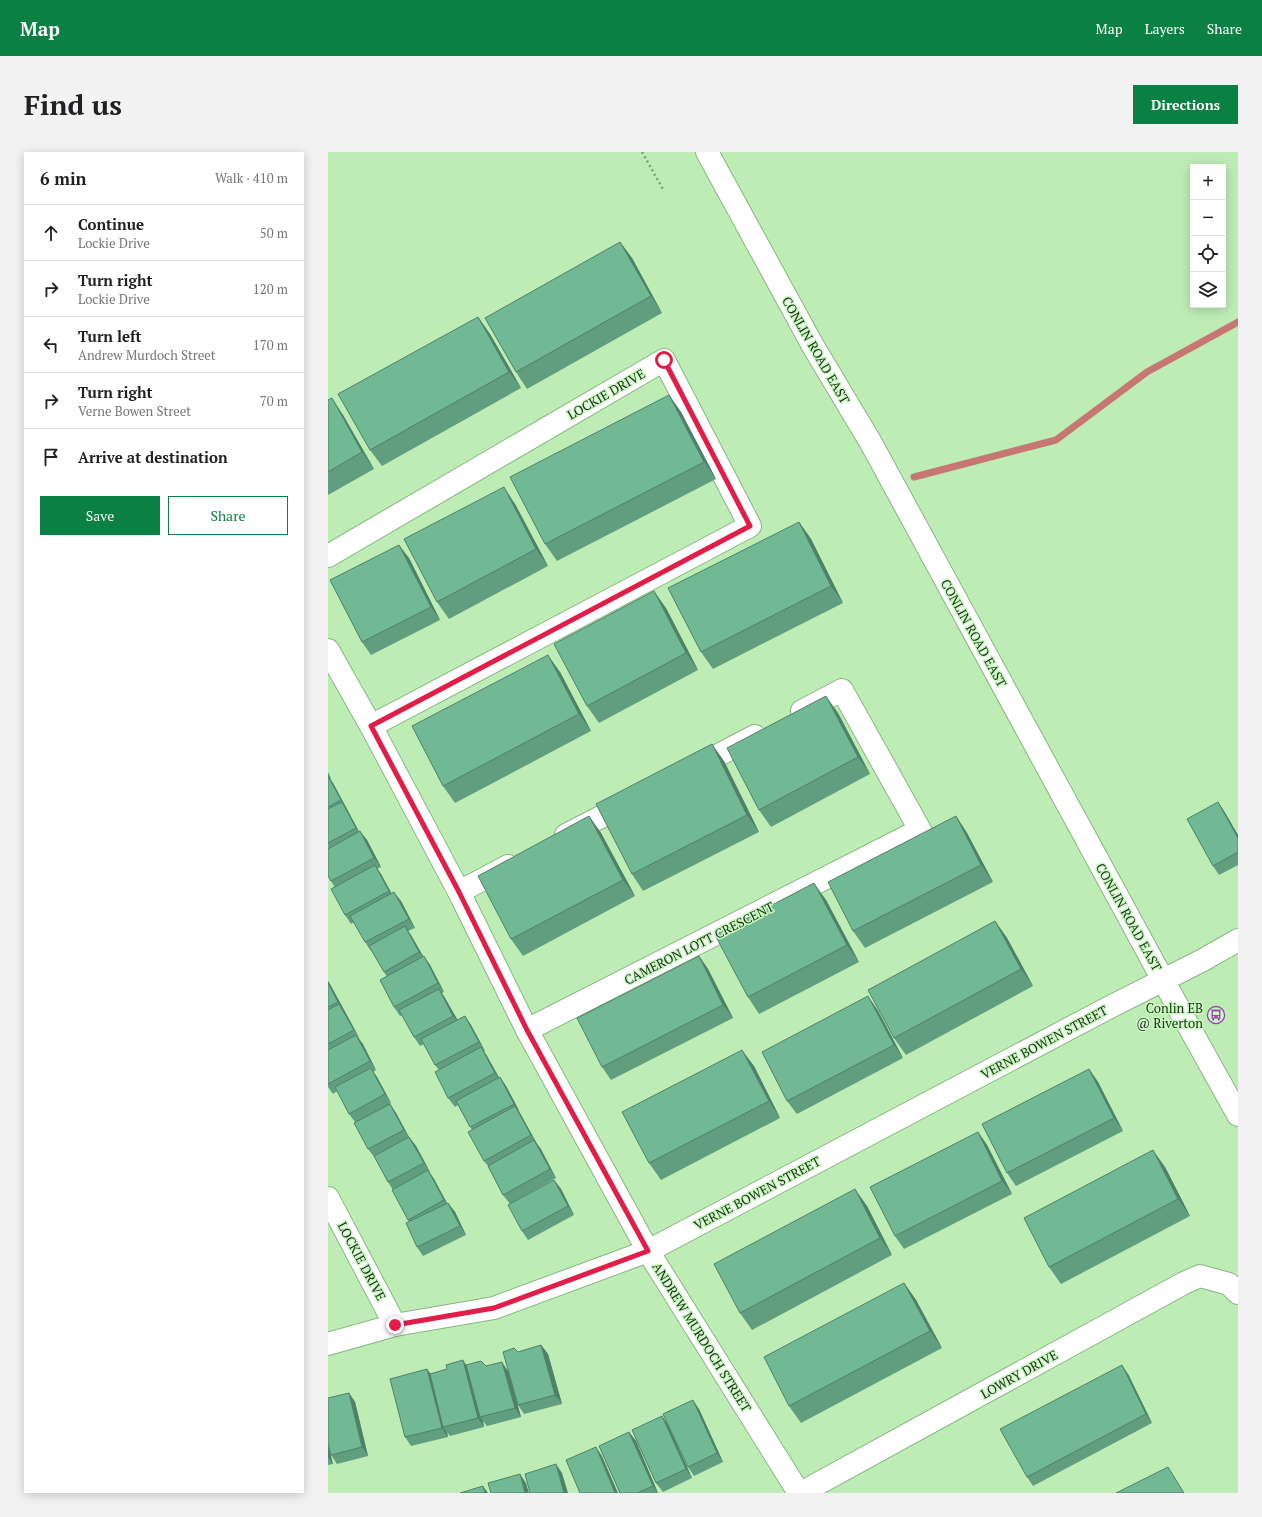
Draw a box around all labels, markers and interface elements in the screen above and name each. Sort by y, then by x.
text: Map [20,16,60,41]
text: Map [1096,19,1123,38]
text: Layers [1145,19,1185,38]
text: Share [1207,19,1242,38]
button: Directions [1133,85,1238,124]
text: Find us [24,86,122,123]
map controls [1190,164,1226,308]
button: + [1190,164,1226,200]
text: 6 min [40,167,87,190]
text: Walk · 410 m [215,169,288,187]
button: − [1190,200,1226,236]
text: Continue [78,214,144,234]
icon: ahead [40,222,62,244]
text: 50 m [260,224,288,242]
text: Lockie Drive [78,234,150,252]
button: locate [1190,236,1226,272]
text: Turn right [78,270,153,290]
button: layers [1190,272,1226,308]
icon: right [40,278,62,300]
text: 120 m [253,280,288,298]
text: Lockie Drive [78,290,150,308]
street label: CONLIN ROAD EAST [778,293,854,407]
text: Turn left [78,326,142,346]
icon: left [40,334,62,356]
text: 170 m [253,336,288,354]
text: Andrew Murdoch Street [78,346,216,364]
route start [655,351,673,369]
street label: LOCKIE DRIVE [564,364,648,424]
text: Turn right [78,382,153,402]
icon: right [40,390,62,412]
text: 70 m [260,392,288,410]
text: Verne Bowen Street [78,402,191,420]
icon: arrive [40,446,62,468]
text: Arrive at destination [78,447,228,467]
button: Save [40,496,160,535]
button: Share [168,496,288,535]
street label: CONLIN ROAD EAST [937,576,1011,690]
street label: CONLIN ROAD EAST [1092,860,1166,974]
street label: CAMERON LOTT CRESCENT [621,897,777,989]
place label: Conlin EB @ Riverton [1136,999,1203,1032]
street label: VERNE BOWEN STREET [978,1001,1110,1083]
bus stop icon: Conlin EB @ Riverton [1206,1005,1226,1025]
street label: VERNE BOWEN STREET [691,1152,823,1234]
street label: LOCKIE DRIVE [334,1218,390,1304]
street label: ANDREW MURDOCH STREET [648,1259,756,1415]
route end [386,1316,404,1334]
street label: LOWRY DRIVE [977,1345,1061,1403]

